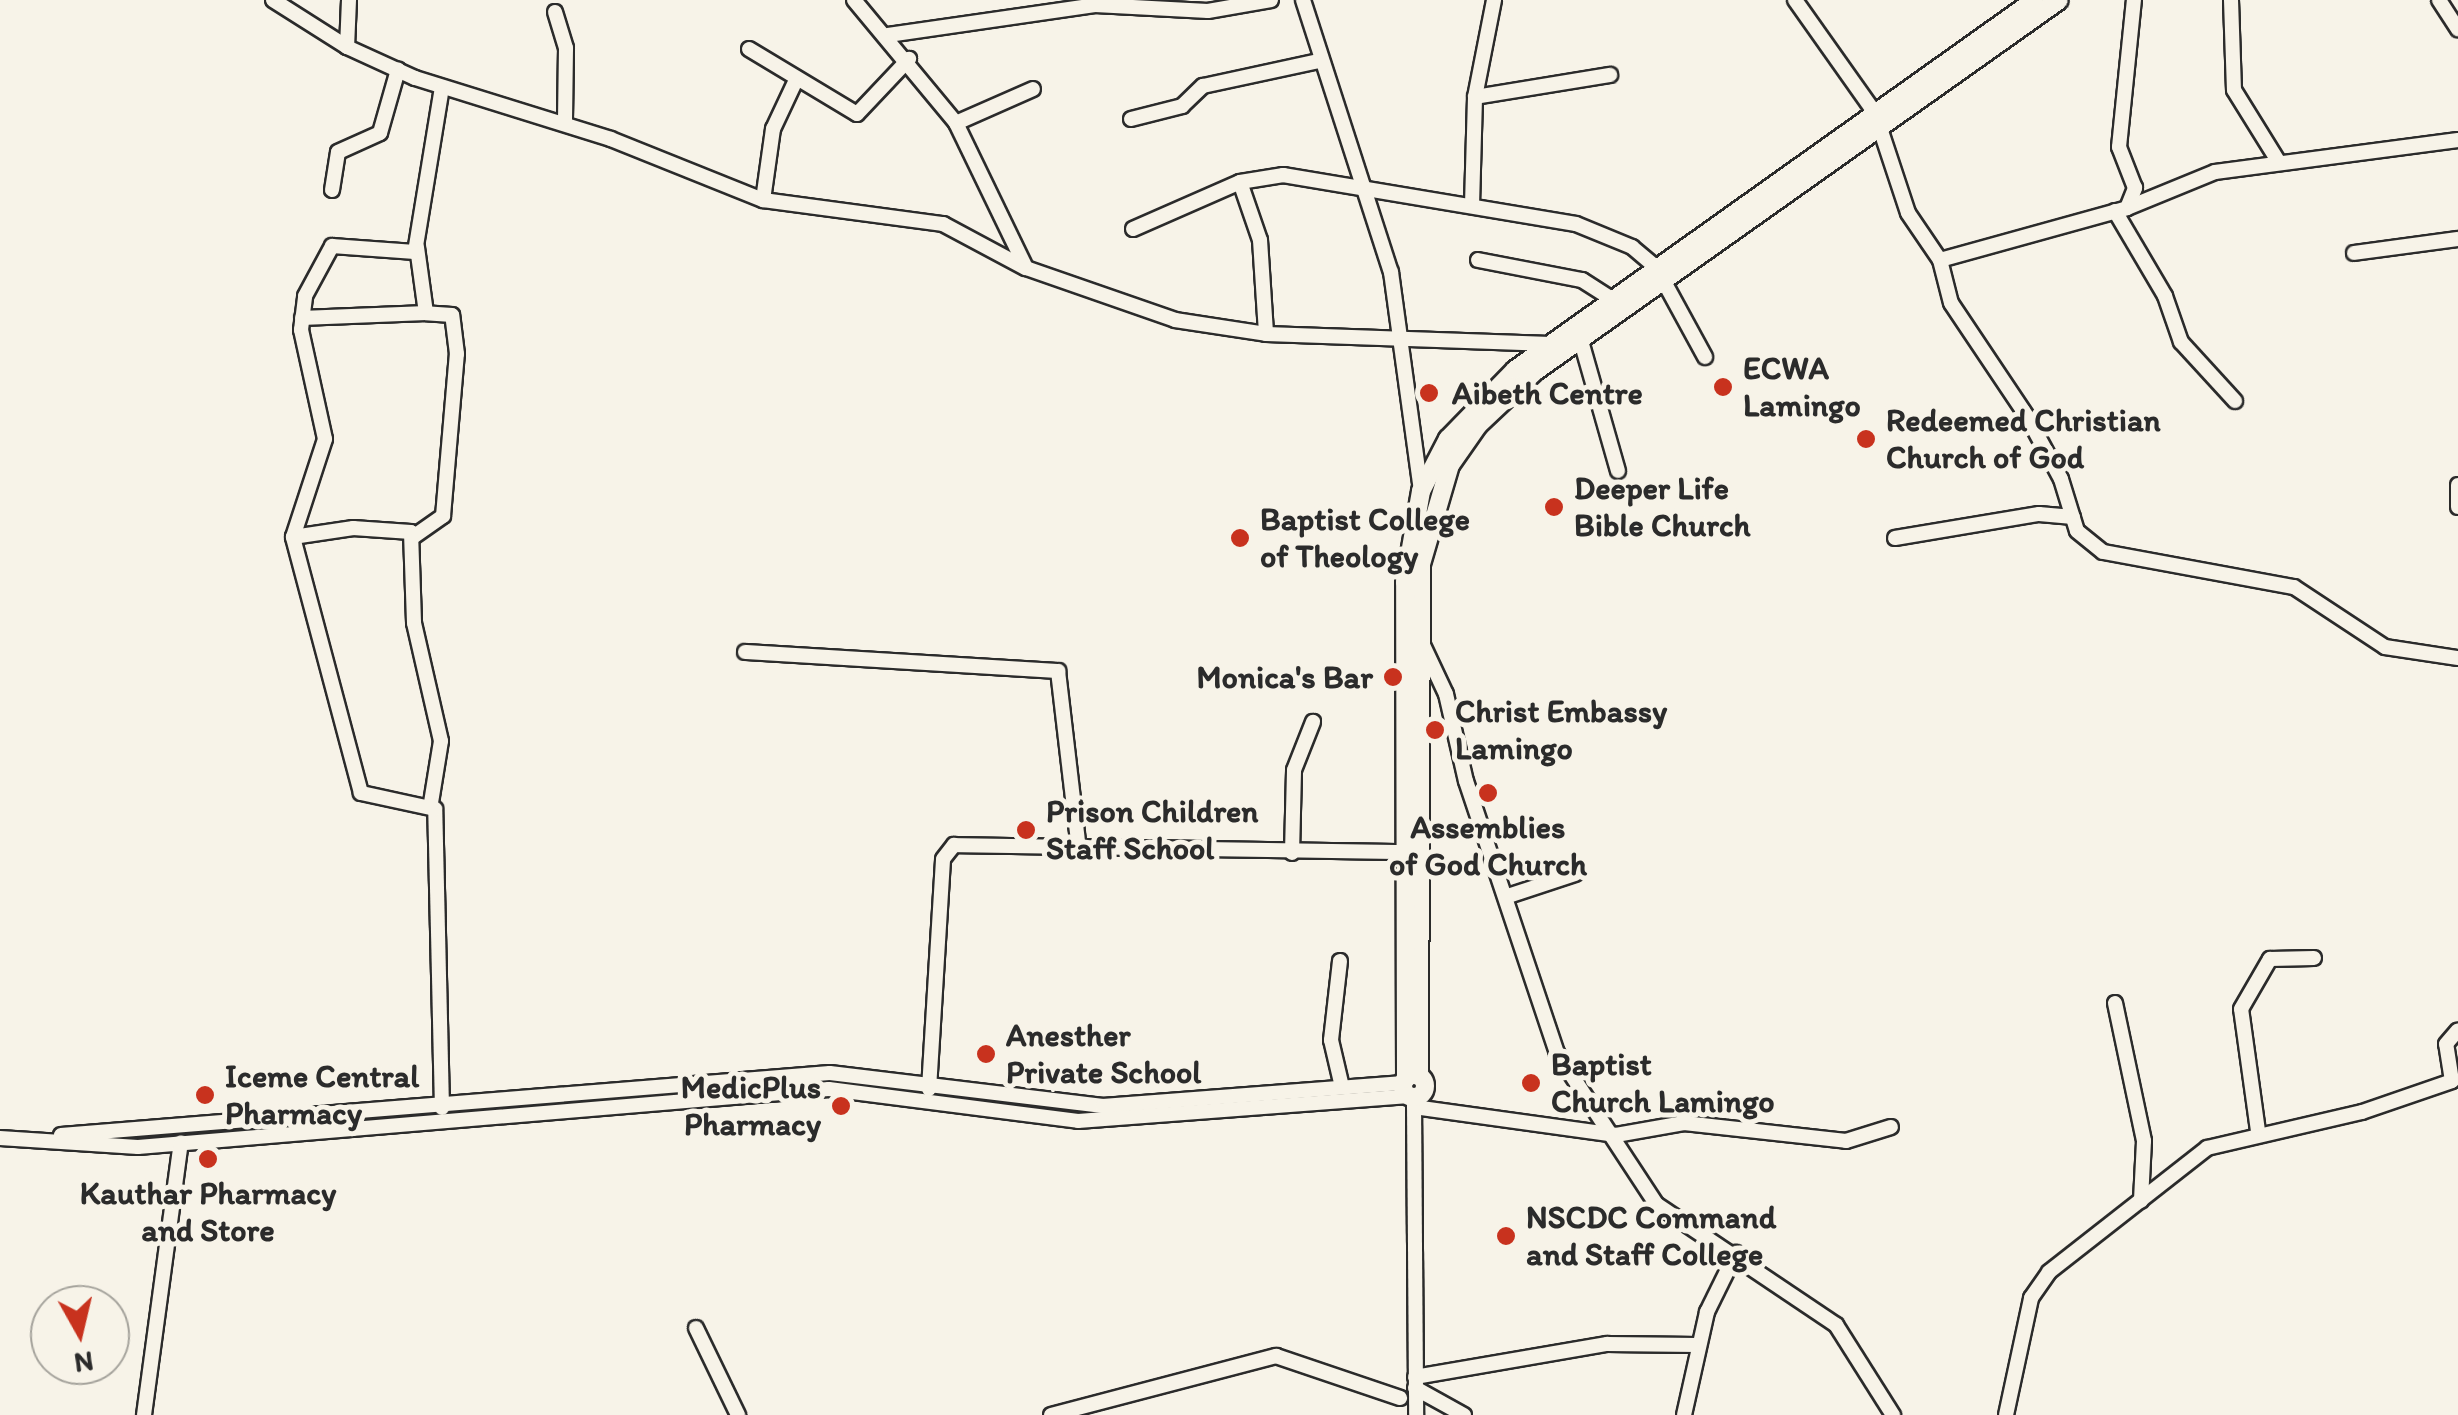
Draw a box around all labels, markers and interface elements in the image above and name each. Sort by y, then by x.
place label: ECWA Lamingo [1743,350,1861,425]
place label: Aibeth Centre [1452,374,1642,412]
marker: ECWA Lamingo [1712,376,1734,398]
marker: Aibeth Centre [1416,380,1442,406]
place label: Redeemed Christian Church of God [1886,402,2161,477]
marker: Redeemed Christian Church of God [1855,428,1877,450]
place label: Deeper Life Bible Church [1574,470,1751,545]
marker: Deeper Life Bible Church [1543,496,1565,518]
place label: Baptist College of Theology [1260,501,1470,576]
marker: Baptist College of Theology [1229,527,1251,549]
place label: Monica's Bar [1196,658,1373,696]
marker: Monica's Bar [1382,666,1404,688]
place label: Christ Embassy Lamingo [1455,693,1668,768]
marker: Christ Embassy Lamingo [1424,719,1446,741]
marker: Assemblies of God Church [1477,782,1499,804]
place label: Prison Children Staff School [1046,793,1258,868]
place label: Assemblies of God Church [1389,809,1587,884]
marker: Prison Children Staff School [1015,819,1037,841]
place label: Anesther Private School [1006,1017,1201,1092]
marker: Anesther Private School [975,1043,997,1065]
place label: Baptist Church Lamingo [1551,1046,1776,1121]
place label: Iceme Central Pharmacy [225,1058,419,1133]
place label: MedicPlus Pharmacy [681,1069,821,1144]
marker: Baptist Church Lamingo [1520,1072,1542,1094]
marker: Iceme Central Pharmacy [194,1084,216,1106]
marker: MedicPlus Pharmacy [830,1095,852,1117]
marker: Kauthar Pharmacy and Store [197,1148,219,1170]
place label: Kauthar Pharmacy and Store [80,1175,336,1250]
place label: NSCDC Command and Staff College [1526,1199,1776,1274]
marker: NSCDC Command and Staff College [1495,1225,1517,1247]
north arrow [30,1285,130,1385]
text: N [72,1345,96,1381]

